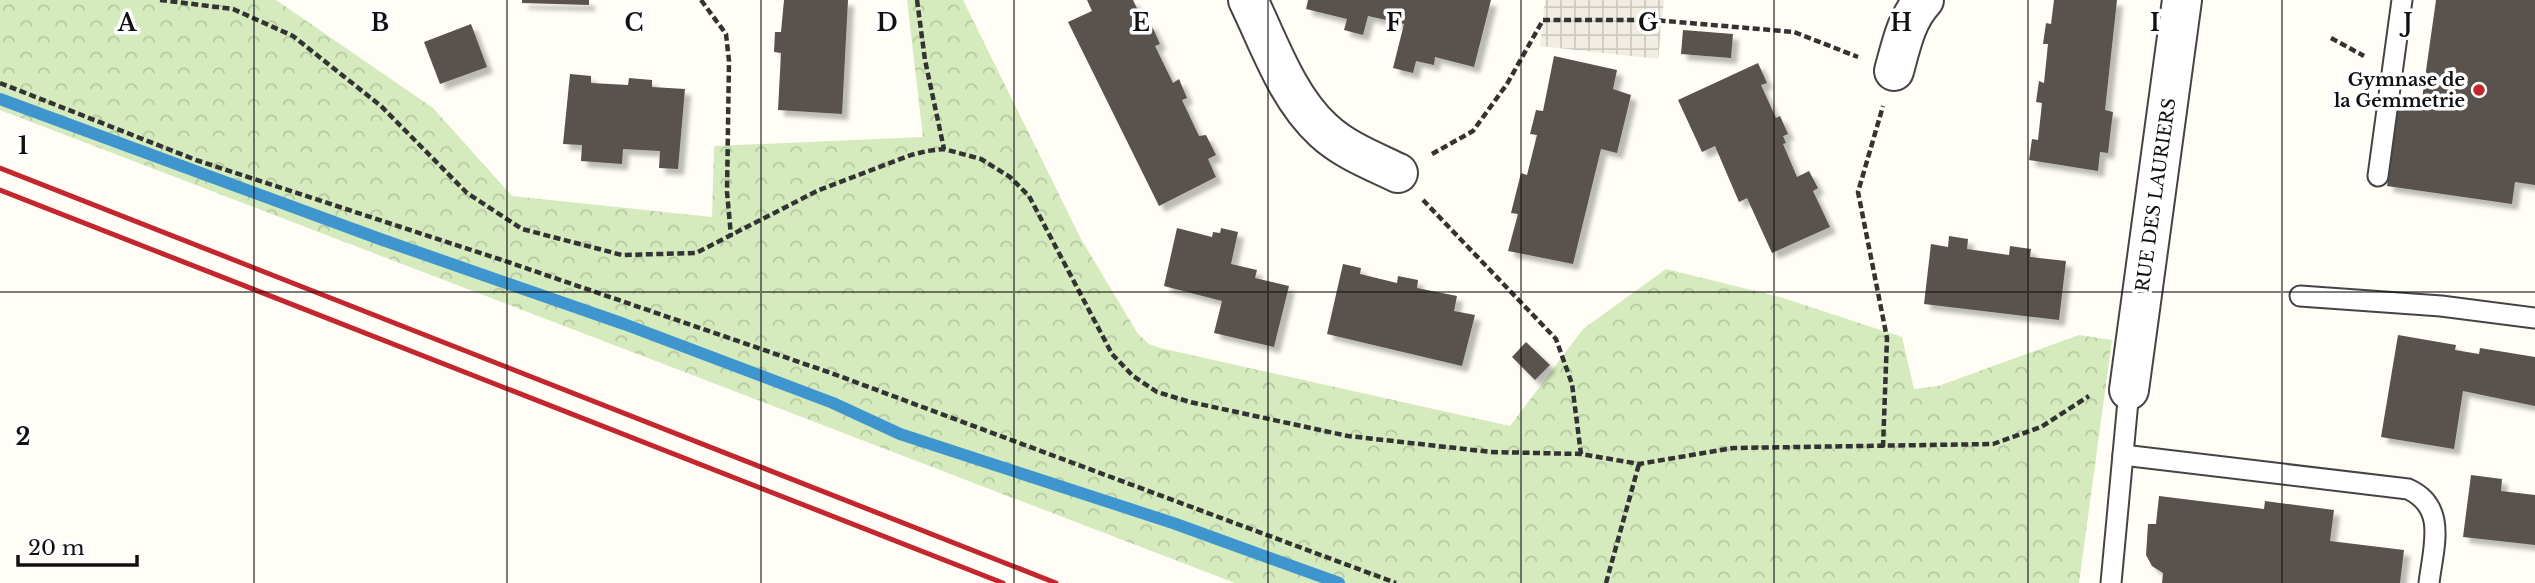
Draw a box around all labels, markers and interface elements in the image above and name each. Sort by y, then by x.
text: A [117,9,138,37]
text: B [371,9,389,37]
text: C [625,9,643,37]
text: D [876,9,898,37]
text: E [1132,9,1150,37]
text: F [1386,9,1402,37]
text: G [1638,9,1658,37]
text: H [1890,9,1912,37]
text: I [2150,9,2160,37]
text: J [2399,9,2413,37]
place label: Gymnase de la Gemmetrie [2334,69,2465,112]
marker: Gymnase de la Gemmetrie [2471,82,2487,98]
street label: RUE DES LAURIERS [2132,97,2180,293]
text: 1 [18,132,28,160]
text: 2 [16,423,30,451]
scale bar [18,524,136,568]
text: 20 m [28,535,85,561]

